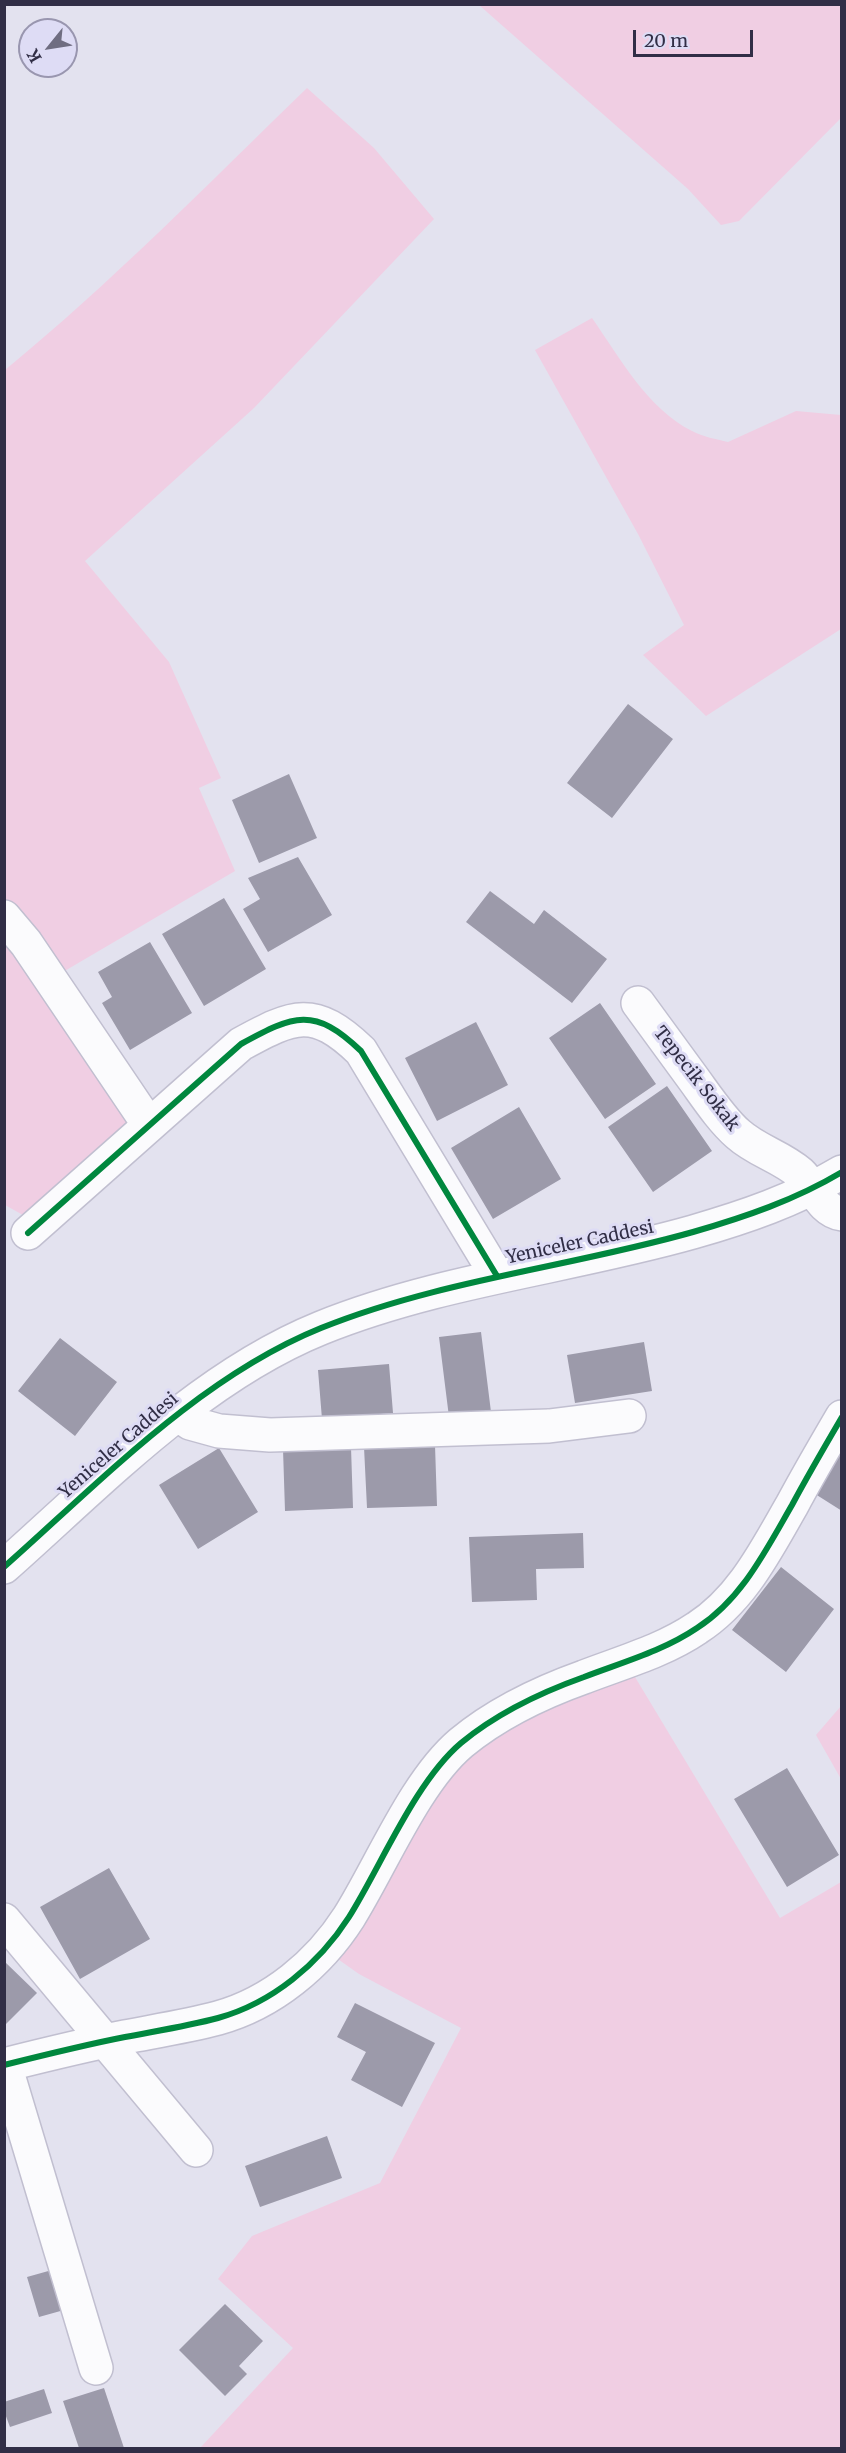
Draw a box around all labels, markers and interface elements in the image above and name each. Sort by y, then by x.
north arrow [18,18,78,78]
scale bar [636,18,756,56]
text: 20 m [644,29,688,52]
text: K [22,46,46,66]
street label: Tepecik Sokak [648,1022,744,1136]
street label: Yeniceler Caddesi [504,1217,656,1269]
street label: Yeniceler Caddesi [55,1389,183,1503]

